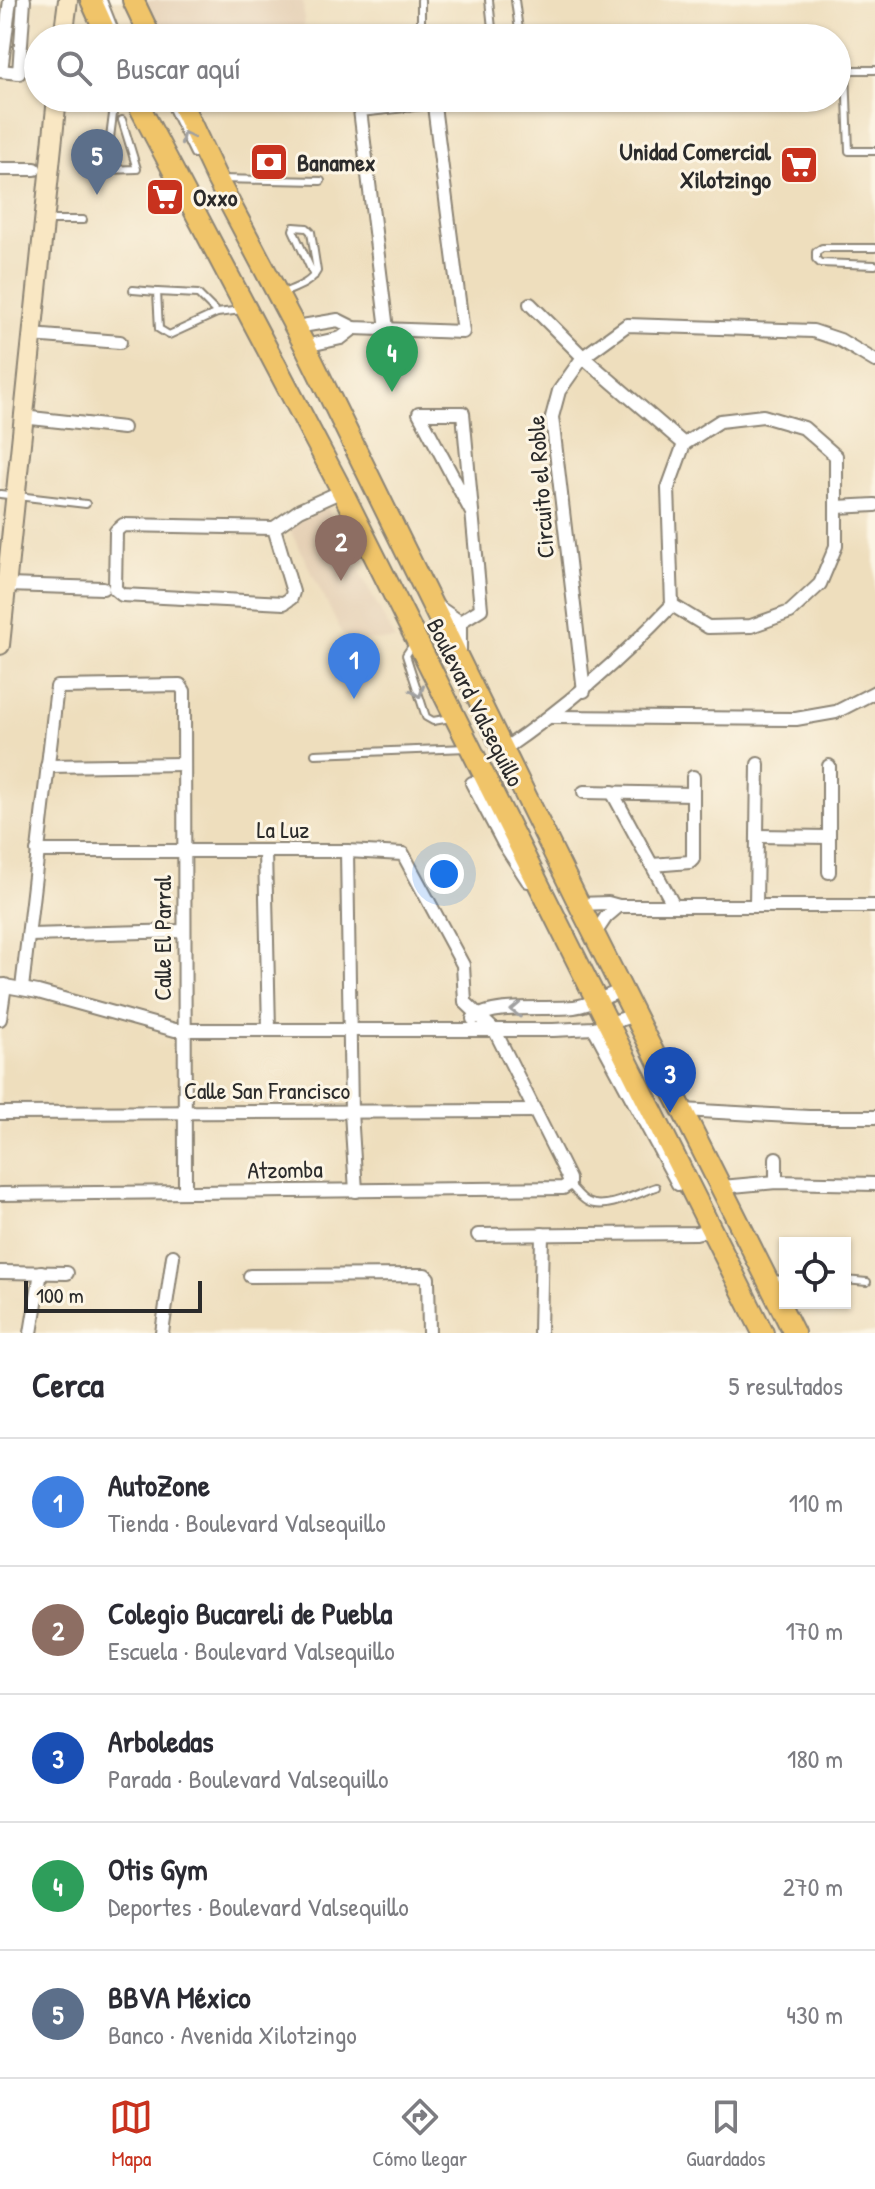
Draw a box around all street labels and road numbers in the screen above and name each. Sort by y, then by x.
street label: Circuito el Roble [519,414,561,560]
street label: Boulevard Valsequillo [420,612,532,792]
street label: La Luz [257,813,309,845]
street label: Calle El Parral [146,875,178,1001]
street label: Calle San Francisco [184,1074,350,1106]
street label: Atzomba [247,1152,323,1186]

